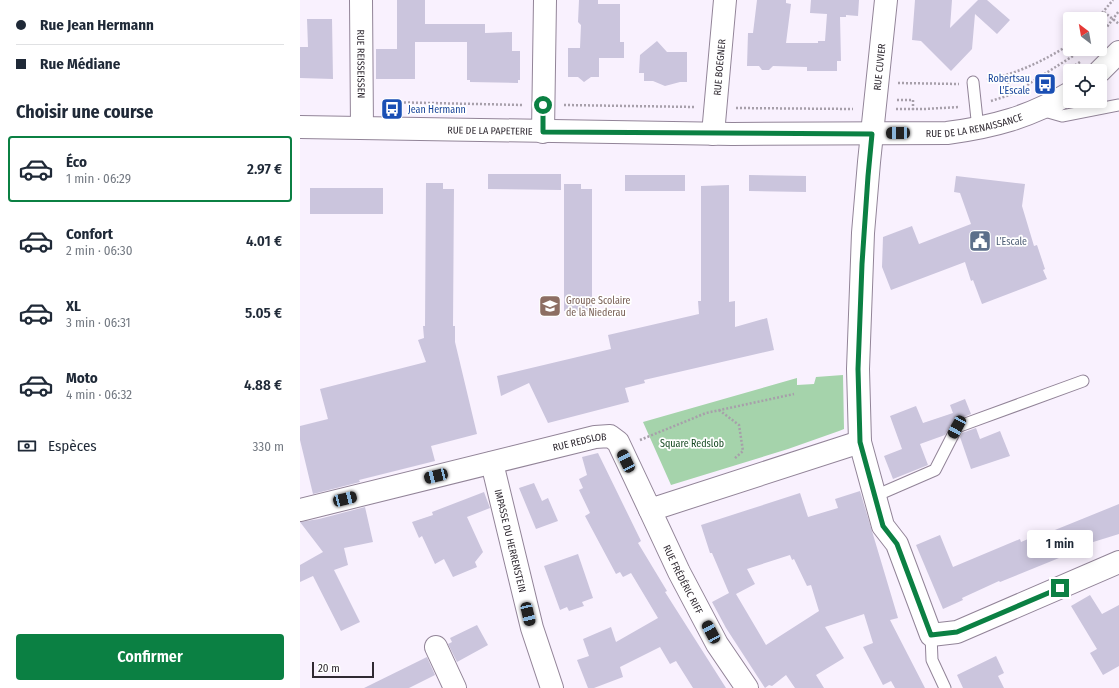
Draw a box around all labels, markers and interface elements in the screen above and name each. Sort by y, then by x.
north arrow [1063,12,1107,56]
map controls [1063,12,1107,108]
text: Rue Jean Hermann [40,16,154,34]
street label: RUE REISSEISSEN [354,30,367,98]
street label: RUE BOEGNER [711,38,729,96]
street label: RUE CUVIER [872,43,888,91]
text: Rue Médiane [40,55,120,73]
button: locate [1063,64,1107,108]
bus stop icon: Robertsau L'Escale [1032,71,1058,97]
place label: Robertsau L'Escale [988,73,1030,97]
bus stop icon: Jean Hermann [379,96,405,122]
route start [534,96,552,114]
text: Choisir une course [16,101,153,123]
place label: Jean Hermann [408,104,466,116]
street label: RUE DE LA RENAISSANCE [926,111,1025,140]
street label: RUE DE LA PAPETERIE [447,124,533,138]
car [886,127,910,139]
icon: car [18,151,54,187]
text: Éco [66,153,87,171]
text: 2.97 € [247,160,282,178]
text: 1 min · 06:29 [66,171,131,186]
icon: car [18,223,54,259]
text: Confort [66,225,113,243]
public building icon: L’Escale [967,228,993,254]
text: 4.01 € [246,232,282,250]
place label: L’Escale [996,236,1027,248]
text: 2 min · 06:30 [66,243,133,258]
school or university icon: Groupe Scolaire de la Niederau [537,293,563,319]
icon: car [18,295,54,331]
place label: Groupe Scolaire de la Niederau [566,295,631,319]
text: XL [66,297,81,315]
text: 5.05 € [245,304,282,322]
text: 3 min · 06:31 [66,315,131,330]
icon: car [18,367,54,403]
text: Moto [66,369,98,387]
text: 4.88 € [244,376,282,394]
text: 4 min · 06:32 [66,387,132,402]
car [946,414,968,440]
street label: RUE REDSLOB [552,431,608,454]
icon: cash [16,435,38,457]
text: Espèces [48,437,97,455]
park label: Square Redslob [660,438,724,450]
text: 330 m [252,439,284,454]
car [615,448,637,474]
car [423,467,449,485]
street label: IMPASSE DU HERRENSTEIN [492,488,528,594]
car [332,490,358,508]
callout: 1 min [1027,530,1093,558]
text: 1 min [1046,536,1074,551]
street label: RUE FRÉDÉRIC RIFF [660,543,705,617]
route end [1051,579,1069,597]
car [519,601,537,627]
car [700,619,722,645]
button: Confirmer [16,634,284,680]
scale bar [312,660,374,679]
text: 20 m [318,662,340,675]

